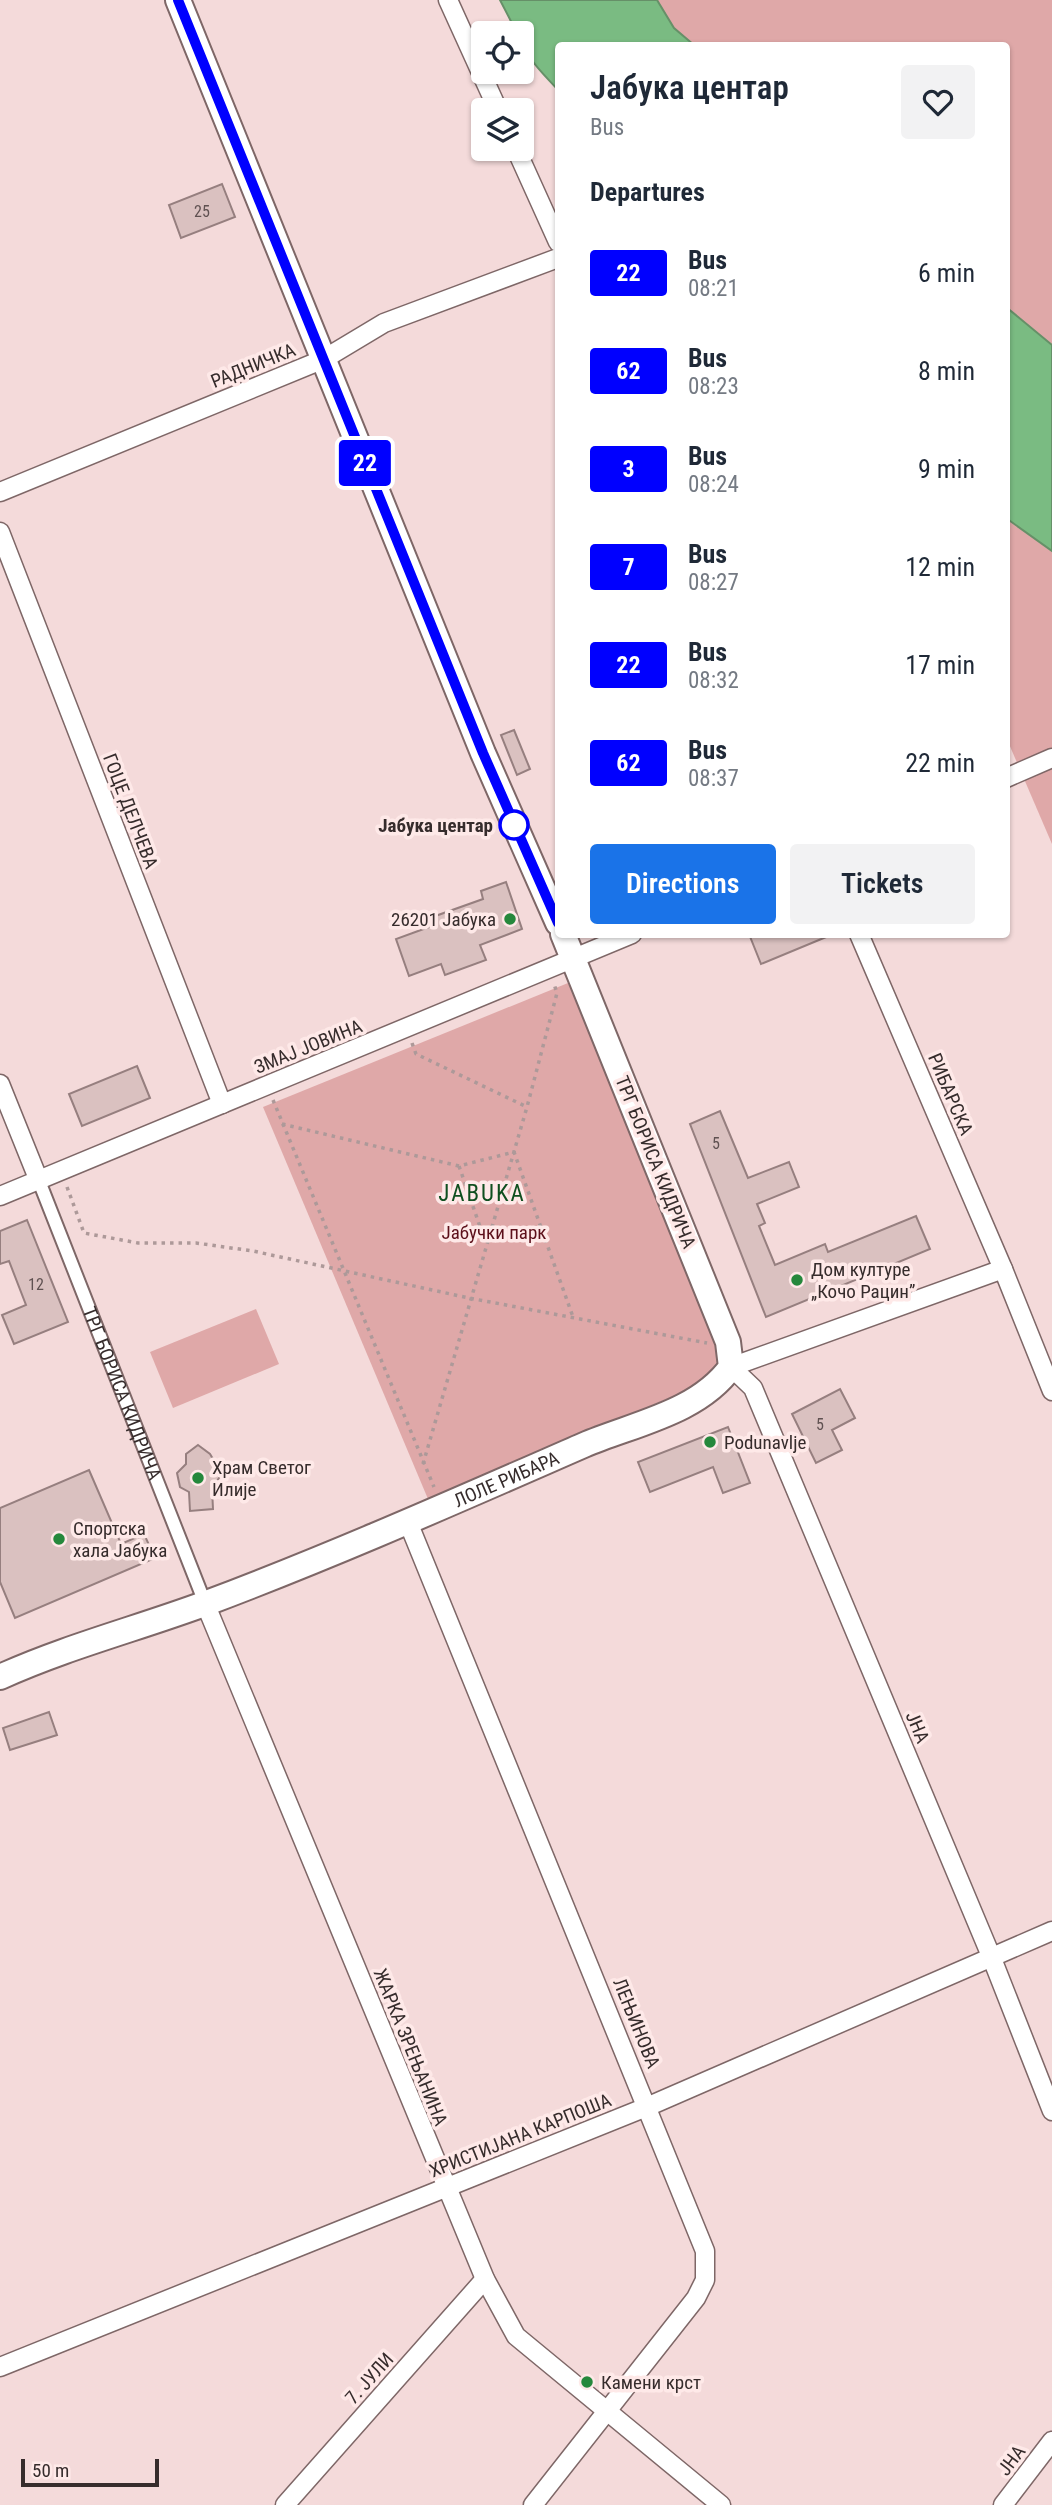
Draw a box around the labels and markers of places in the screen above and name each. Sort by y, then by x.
marker: Јабука центар [499,810,529,840]
place label: Јабука центар [378,814,493,837]
place label: 26201 Јабука [391,908,496,931]
marker: 26201 Јабука [502,911,518,927]
place label: Дом културе „Кочо Рацин” [811,1258,915,1303]
marker: Дом културе „Кочо Рацин” [789,1272,805,1288]
place label: Podunavlje [724,1431,806,1454]
marker: Podunavlje [702,1434,718,1450]
place label: Храм Светог Илије [212,1456,311,1501]
marker: Храм Светог Илије [190,1470,206,1486]
place label: Спортска хала Јабука [73,1517,167,1562]
marker: Спортска хала Јабука [51,1531,67,1547]
place label: Камени крст [601,2371,701,2394]
marker: Камени крст [579,2374,595,2390]

